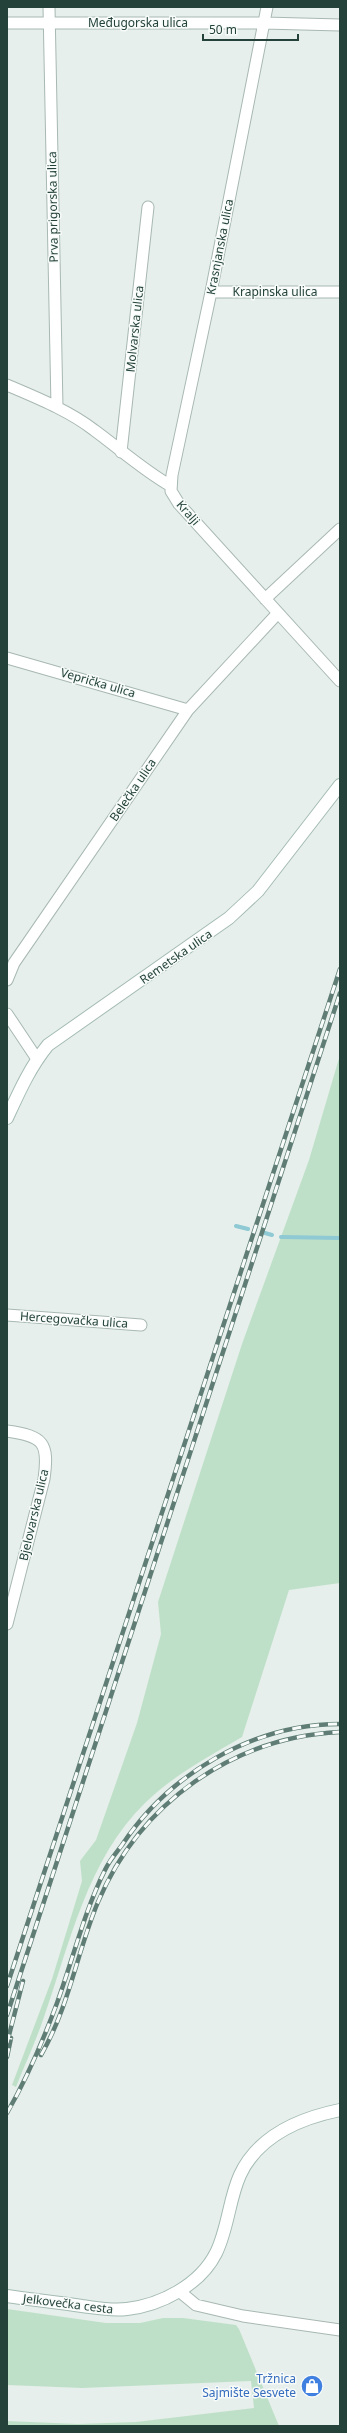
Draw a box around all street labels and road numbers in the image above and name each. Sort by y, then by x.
street label: Međugorska ulica [88,14,188,31]
street label: Prva prigorska ulica [43,151,62,263]
street label: Krasnjanska ulica [202,197,237,296]
street label: Krapinska ulica [233,283,317,300]
street label: Molvarska ulica [121,285,148,373]
street label: Kralji [173,496,204,529]
street label: Veprička ulica [59,664,138,701]
street label: Belečka ulica [105,755,160,825]
street label: Remetska ulica [136,925,215,988]
street label: Hercegovačka ulica [19,1307,129,1332]
street label: Bjelovarska ulica [15,1467,52,1562]
street label: Jelkovečka cesta [21,2289,114,2317]

